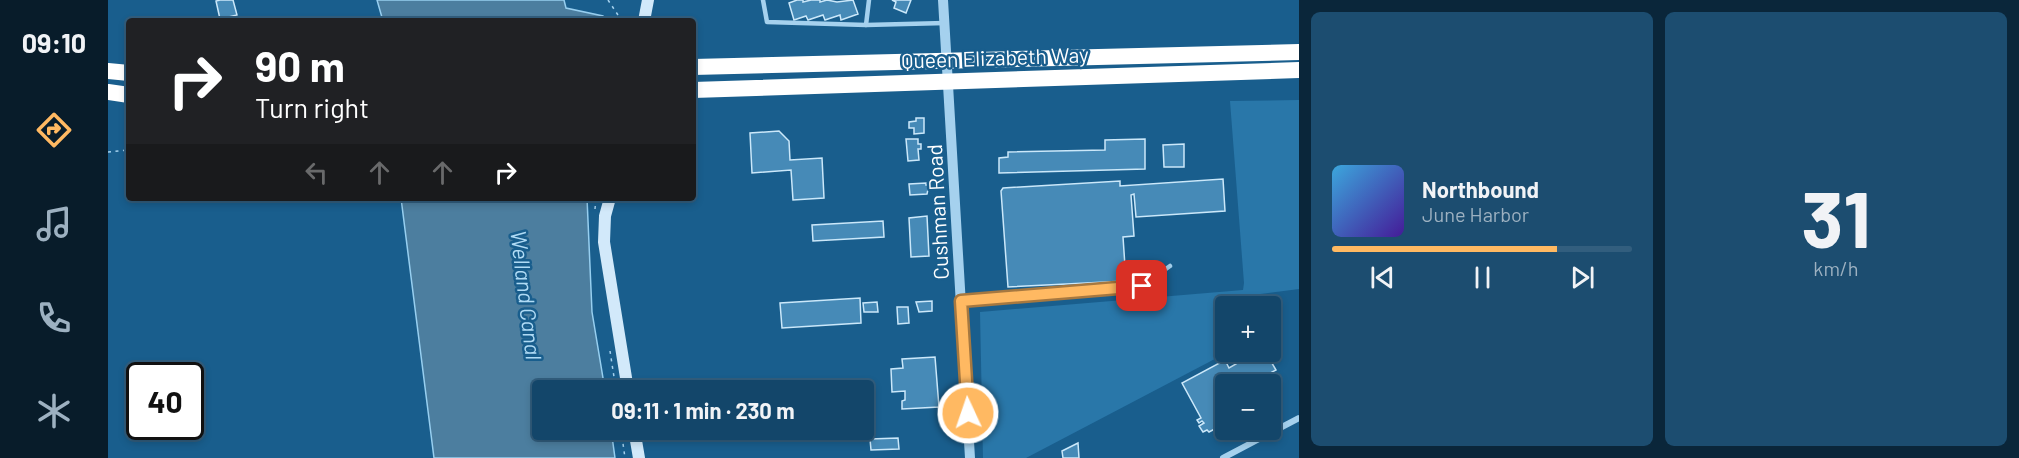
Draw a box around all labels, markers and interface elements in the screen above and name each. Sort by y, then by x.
text: 09:10 [22,26,86,58]
text: 90 m [255,40,345,90]
street label: Queen Elizabeth Way [901,41,1089,73]
icon: right [156,42,234,120]
text: Turn right [255,91,369,123]
icon: directions [33,109,75,151]
street label: Cushman Road [921,144,953,280]
icon: left [300,156,333,189]
icon: ahead [363,156,396,189]
icon: ahead [426,156,459,189]
icon: right [489,156,522,189]
text: 31 [1801,170,1871,264]
text: Northbound [1422,176,1539,202]
text: June Harbor [1422,202,1529,226]
icon: music [33,203,75,245]
water label: Welland Canal [506,229,548,361]
text: km/h [1813,256,1859,280]
pin [1116,260,1167,311]
icon: previous [1366,261,1399,294]
icon: pause [1466,261,1499,294]
icon: next [1566,261,1599,294]
icon: arrive [1125,269,1158,302]
map controls [1215,296,1281,440]
button: + [1215,296,1281,362]
icon: phone [33,297,75,339]
speed limit sign: 40 [126,362,204,440]
button: − [1215,374,1281,440]
position arrow [936,381,1000,445]
icon: climate [33,390,75,432]
text: 09:11 · 1 min · 230 m [611,397,795,423]

